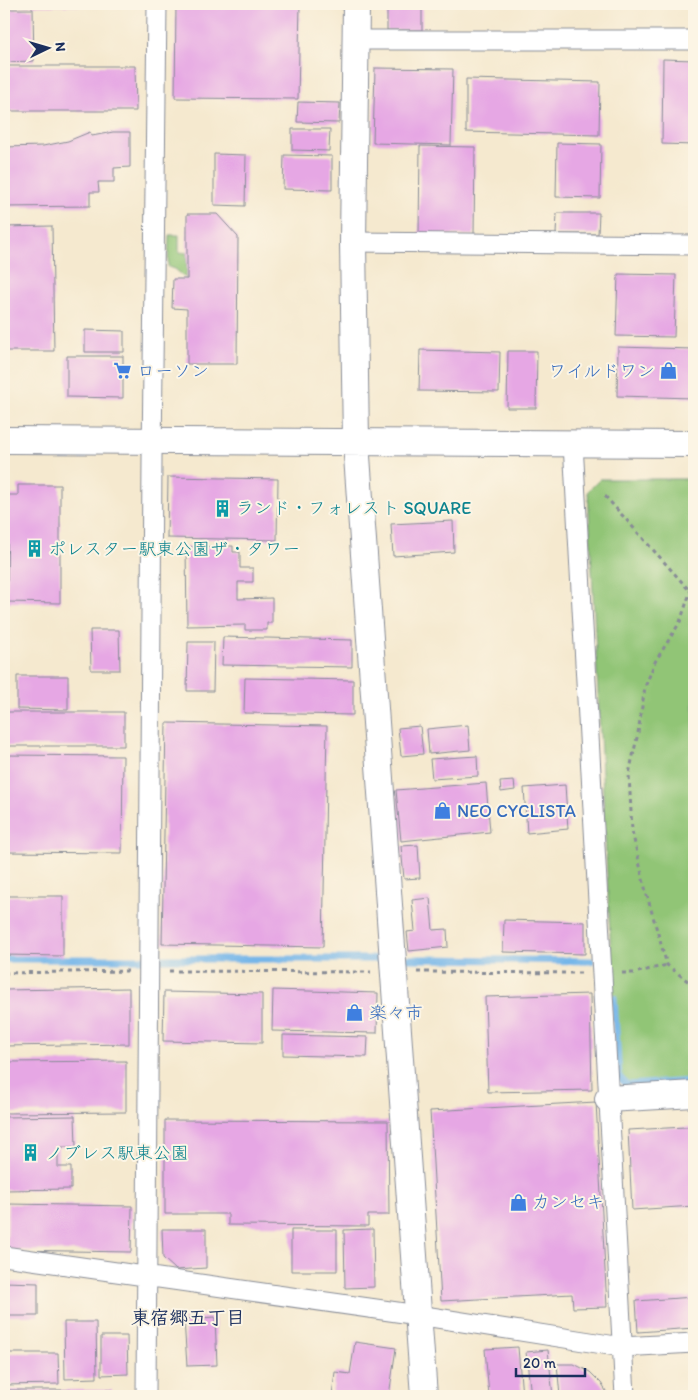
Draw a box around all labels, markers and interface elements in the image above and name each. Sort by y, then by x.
north arrow [22,22,72,72]
text: N [52,41,69,52]
place label: ローソン [137,360,209,382]
place label: ワイルドワン [548,360,655,382]
supermarket icon: ローソン [113,361,133,381]
shop icon: ワイルドワン [659,361,679,381]
place label: ランド・フォレスト SQUARE [236,497,471,519]
building icon: ランド・フォレスト SQUARE [212,498,232,518]
place label: ポレスター駅東公園ザ・タワー [48,538,300,560]
building icon: ポレスター駅東公園ザ・タワー [24,539,44,559]
place label: NEO CYCLISTA [457,800,577,822]
shop icon: NEO CYCLISTA [433,801,453,821]
place label: 楽々市 [369,1002,423,1024]
shop icon: 楽々市 [345,1003,365,1023]
place label: ノブレス駅東公園 [45,1142,189,1164]
building icon: ノブレス駅東公園 [21,1143,41,1163]
place label: カンセキ [532,1191,604,1213]
shop icon: カンセキ [508,1192,528,1212]
district label: 東宿郷五丁目 [131,1306,245,1329]
scale bar [516,1345,584,1377]
text: 20 m [523,1354,557,1372]

